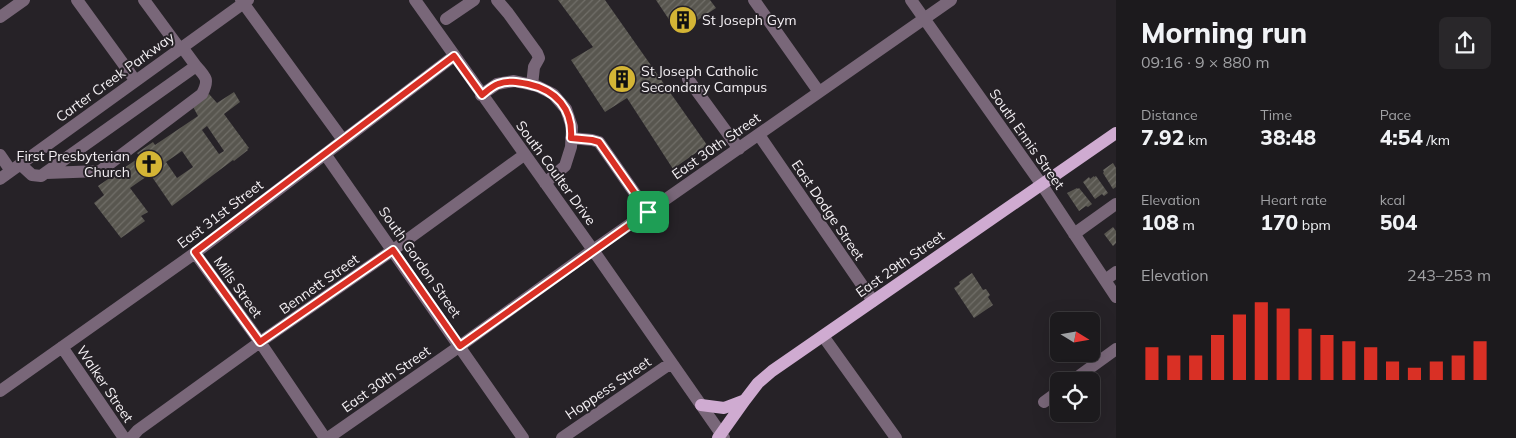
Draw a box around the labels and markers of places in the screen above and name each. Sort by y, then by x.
building icon: St Joseph Gym [668,5,698,35]
place label: St Joseph Gym [702,11,797,29]
place label: St Joseph Catholic Secondary Campus [641,62,767,96]
building icon: St Joseph Catholic Secondary Campus [607,64,637,94]
place label: First Presbyterian Church [17,147,130,181]
church icon: First Presbyterian Church [134,149,164,179]
pin [627,191,669,233]

